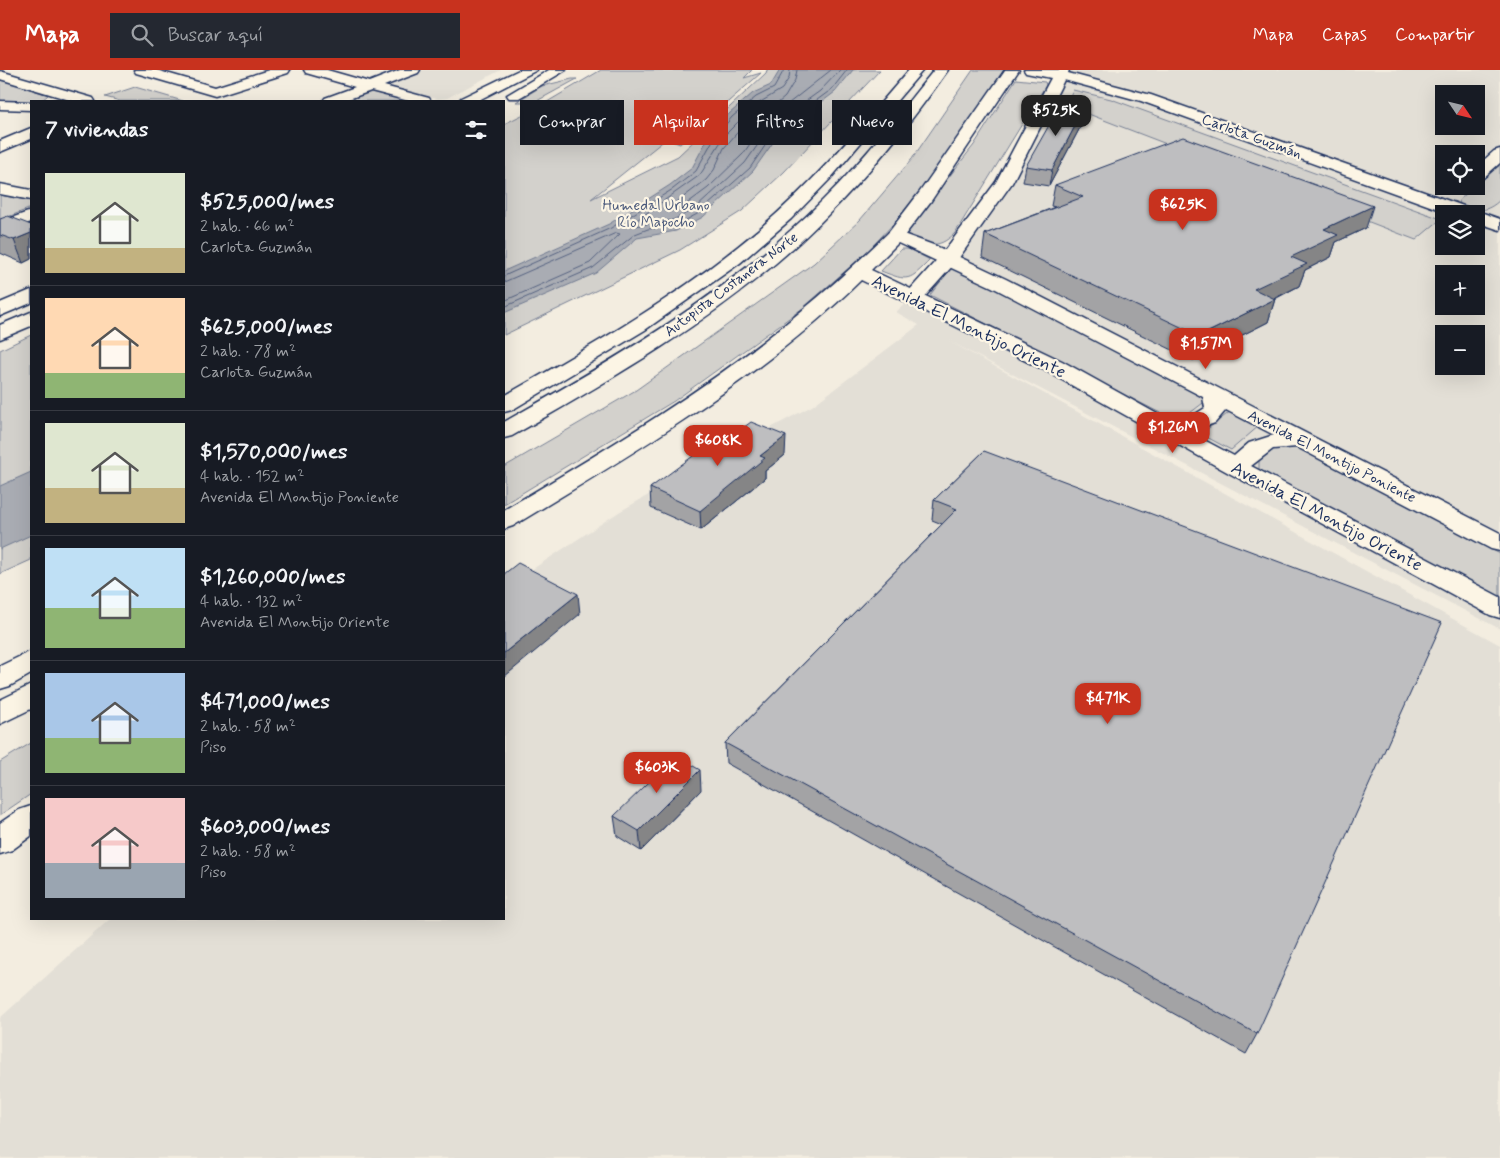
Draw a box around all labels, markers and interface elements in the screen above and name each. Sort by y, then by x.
search box [110,13,460,58]
text: Mapa [25,20,80,51]
icon: search [128,21,156,49]
text: Buscar aquí [168,23,263,48]
text: Mapa [1253,23,1294,47]
text: Capas [1322,23,1367,47]
text: Compartir [1395,23,1475,47]
north arrow [1435,85,1485,135]
map controls [1435,85,1485,375]
pin: $525K [1021,94,1091,137]
chip: Comprar [520,100,624,145]
chip: Alquilar [634,100,728,145]
chip: Filtros [738,100,822,145]
chip: Nuevo [832,100,912,145]
text: $525K [1032,100,1080,121]
street label: Carlota Guzmán [1199,110,1305,164]
text: 7 viviendas [45,116,148,144]
icon: filters [462,116,490,144]
button: locate [1435,145,1485,195]
text: $525,000/mes [200,188,334,216]
pin: $625K [1148,189,1218,231]
icon: home [85,193,145,253]
text: $625K [1160,194,1206,215]
park label: Humedal Urbano Río Mapocho [603,196,710,233]
button: layers [1435,205,1485,255]
text: 2 hab. · 66 m² [200,216,295,237]
street label: Autopista Costanera Norte [661,228,803,342]
text: Carlota Guzmán [200,237,312,258]
button: + [1435,265,1485,315]
street label: Avenida El Montijo Oriente [867,269,1070,384]
text: $625,000/mes [200,313,332,341]
icon: home [85,318,145,378]
button: − [1435,325,1485,375]
pin: $1.57M [1165,328,1247,370]
text: $1.57M [1180,333,1232,354]
text: 2 hab. · 78 m² [200,341,296,362]
text: Carlota Guzmán [200,362,312,383]
street label: Avenida El Montijo Poniente [1244,406,1419,508]
pin: $1.26M [1132,412,1214,454]
text: $1.26M [1148,417,1198,438]
pin: $608K [683,424,753,467]
text: $608K [695,430,741,451]
text: $1,570,000/mes [200,438,347,466]
icon: home [85,443,145,503]
street label: Avenida El Montijo Oriente [1227,456,1426,578]
text: 4 hab. · 152 m² [200,466,304,487]
text: Avenida El Montijo Poniente [200,487,399,508]
text: $1,260,000/mes [200,563,346,591]
icon: home [85,568,145,628]
text: 4 hab. · 132 m² [200,591,302,612]
text: Avenida El Montijo Oriente [200,612,390,633]
pin: $471K [1073,682,1143,725]
text: $471,000/mes [200,688,330,716]
text: $471K [1086,688,1130,709]
icon: home [85,693,145,753]
text: 2 hab. · 58 m² [200,716,296,737]
text: Piso [200,737,226,758]
pin: $603K [622,752,692,794]
text: $603K [635,757,679,778]
text: $603,000/mes [200,813,330,841]
icon: home [85,818,145,878]
text: 2 hab. · 58 m² [200,841,296,862]
text: Piso [200,862,226,883]

